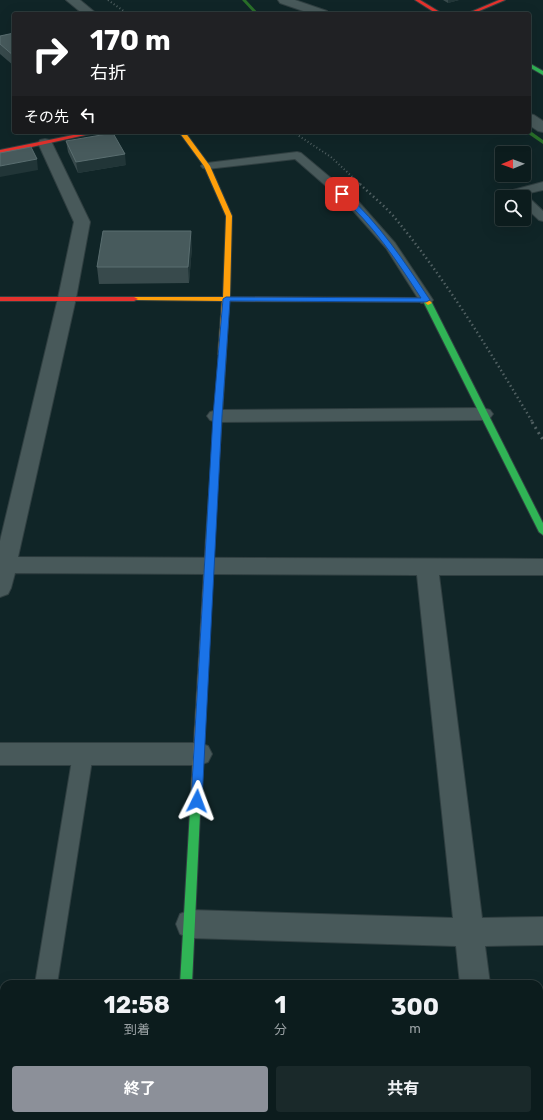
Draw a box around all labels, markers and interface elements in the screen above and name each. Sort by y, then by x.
text: 170 m [90,24,171,57]
icon: right [24,28,76,80]
text: 右折 [90,62,126,84]
icon: left [77,104,99,126]
text: その先 [24,108,69,126]
north arrow [495,146,531,182]
map controls [495,146,531,226]
pin [325,177,359,211]
icon: arrive [331,183,353,205]
button: search [495,190,531,226]
position arrow [176,780,218,822]
text: 12:58 [104,991,170,1019]
text: 1 [274,991,286,1019]
text: 300 [391,993,439,1021]
text: m [409,1021,421,1036]
text: 到着 [124,1022,150,1037]
text: 分 [274,1022,287,1037]
button: 終了 [12,1066,268,1112]
button: 共有 [276,1066,531,1112]

